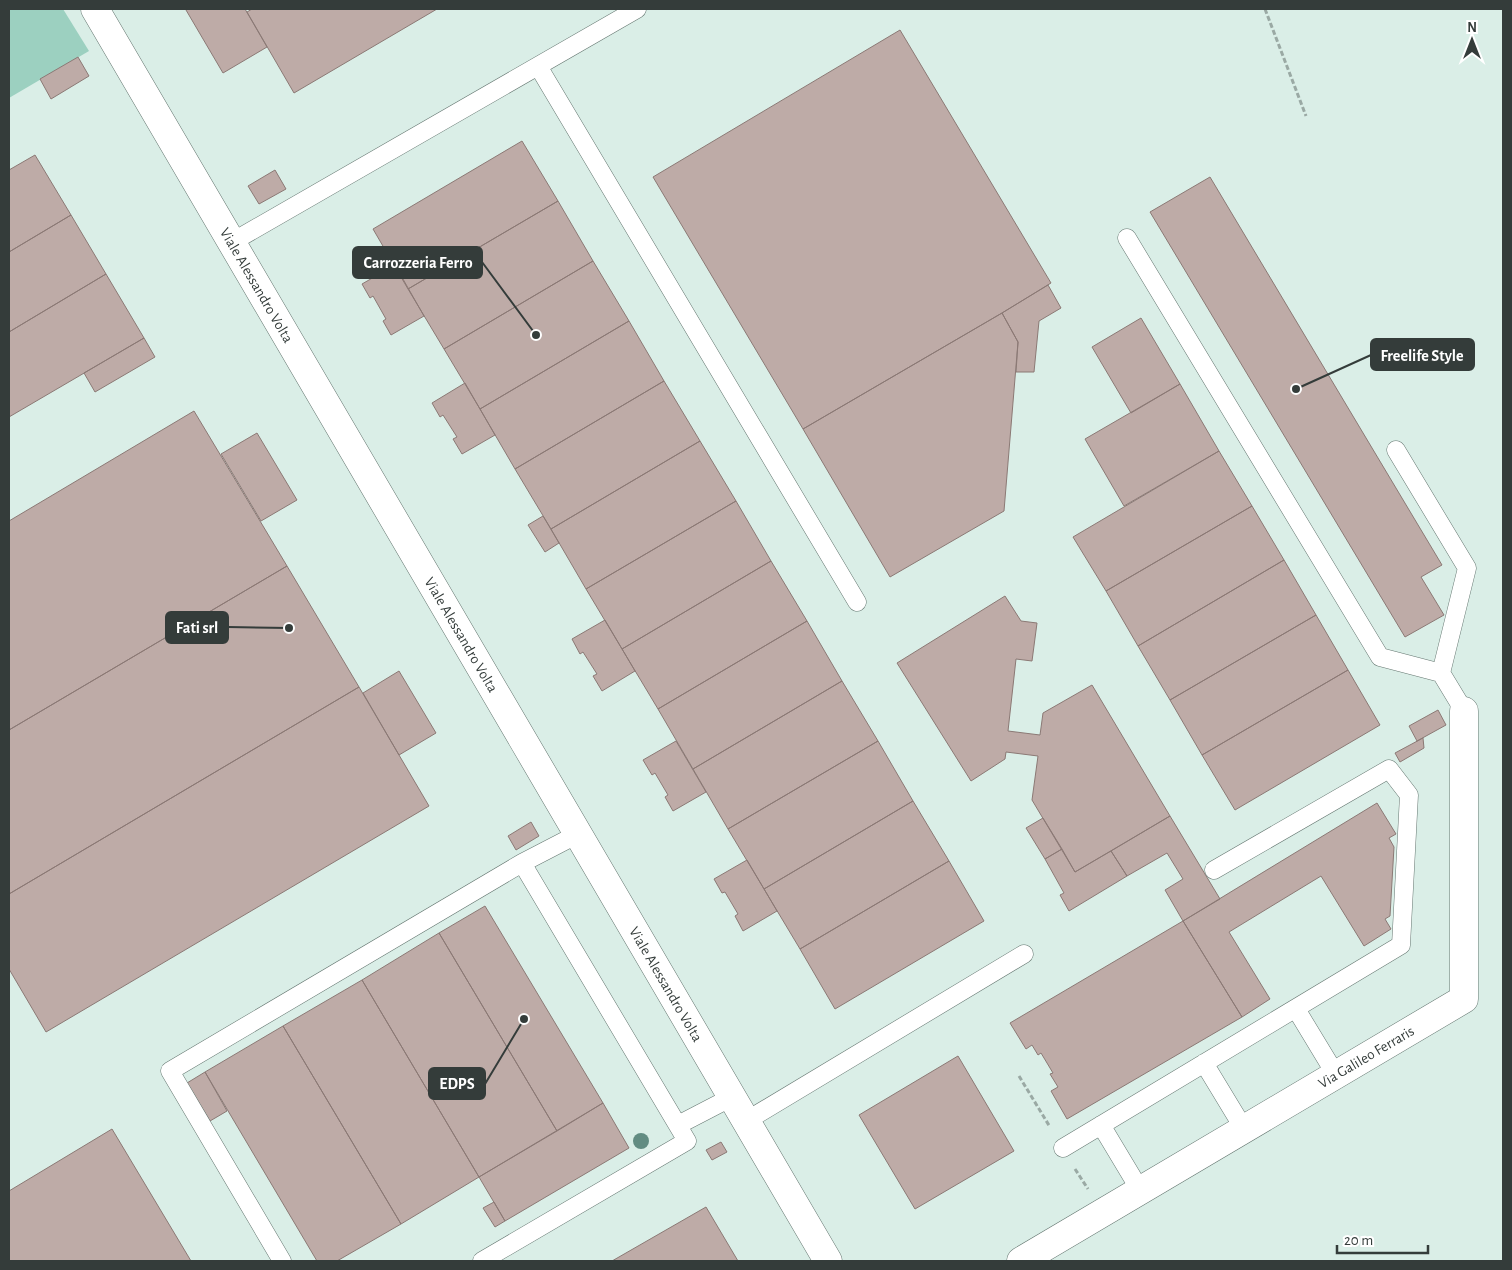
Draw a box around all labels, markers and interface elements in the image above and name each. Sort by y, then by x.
north arrow [1447,15,1497,65]
text: N [1467,21,1477,35]
street label: Viale Alessandro Volta [217,225,296,345]
callout: Carrozzeria Ferro [353,247,482,278]
text: Carrozzeria Ferro [363,255,473,271]
callout: Freelife Style [1371,339,1474,370]
text: Freelife Style [1380,348,1464,365]
street label: Viale Alessandro Volta [421,575,500,695]
callout: Fati srl [166,612,228,643]
text: Fati srl [176,620,218,636]
street label: Viale Alessandro Volta [626,924,705,1044]
street label: Via Galileo Ferraris [1316,1023,1417,1091]
callout: EDPS [429,1068,485,1099]
text: EDPS [439,1076,475,1092]
scale bar [1337,1222,1428,1254]
text: 20 m [1344,1233,1373,1248]

